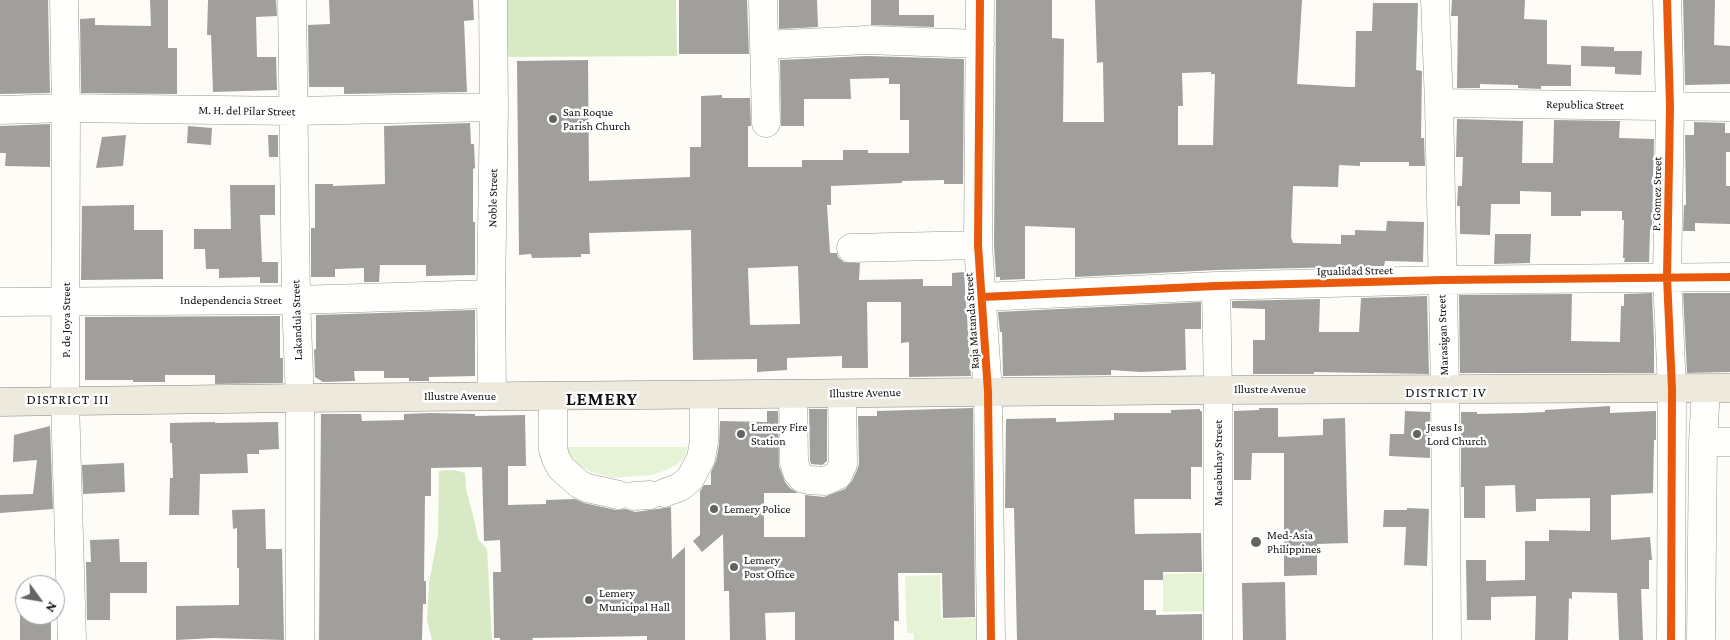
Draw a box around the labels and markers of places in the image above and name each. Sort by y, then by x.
place label: San Roque Parish Church [563,105,630,133]
marker: San Roque Parish Church [547,113,559,125]
place label: Lemery Fire Station [751,420,808,448]
place label: Jesus Is Lord Church [1427,420,1487,448]
marker: Lemery Fire Station [735,428,747,440]
marker: Jesus Is Lord Church [1411,428,1423,440]
place label: Lemery Police [724,502,790,516]
marker: Lemery Police [708,503,720,515]
place label: Med-Asia Philippines [1267,528,1321,556]
marker: Med-Asia Philippines [1249,535,1263,549]
place label: Lemery Post Office [744,553,795,581]
marker: Lemery Post Office [728,561,740,573]
place label: Lemery Municipal Hall [599,586,670,614]
marker: Lemery Municipal Hall [583,594,595,606]

